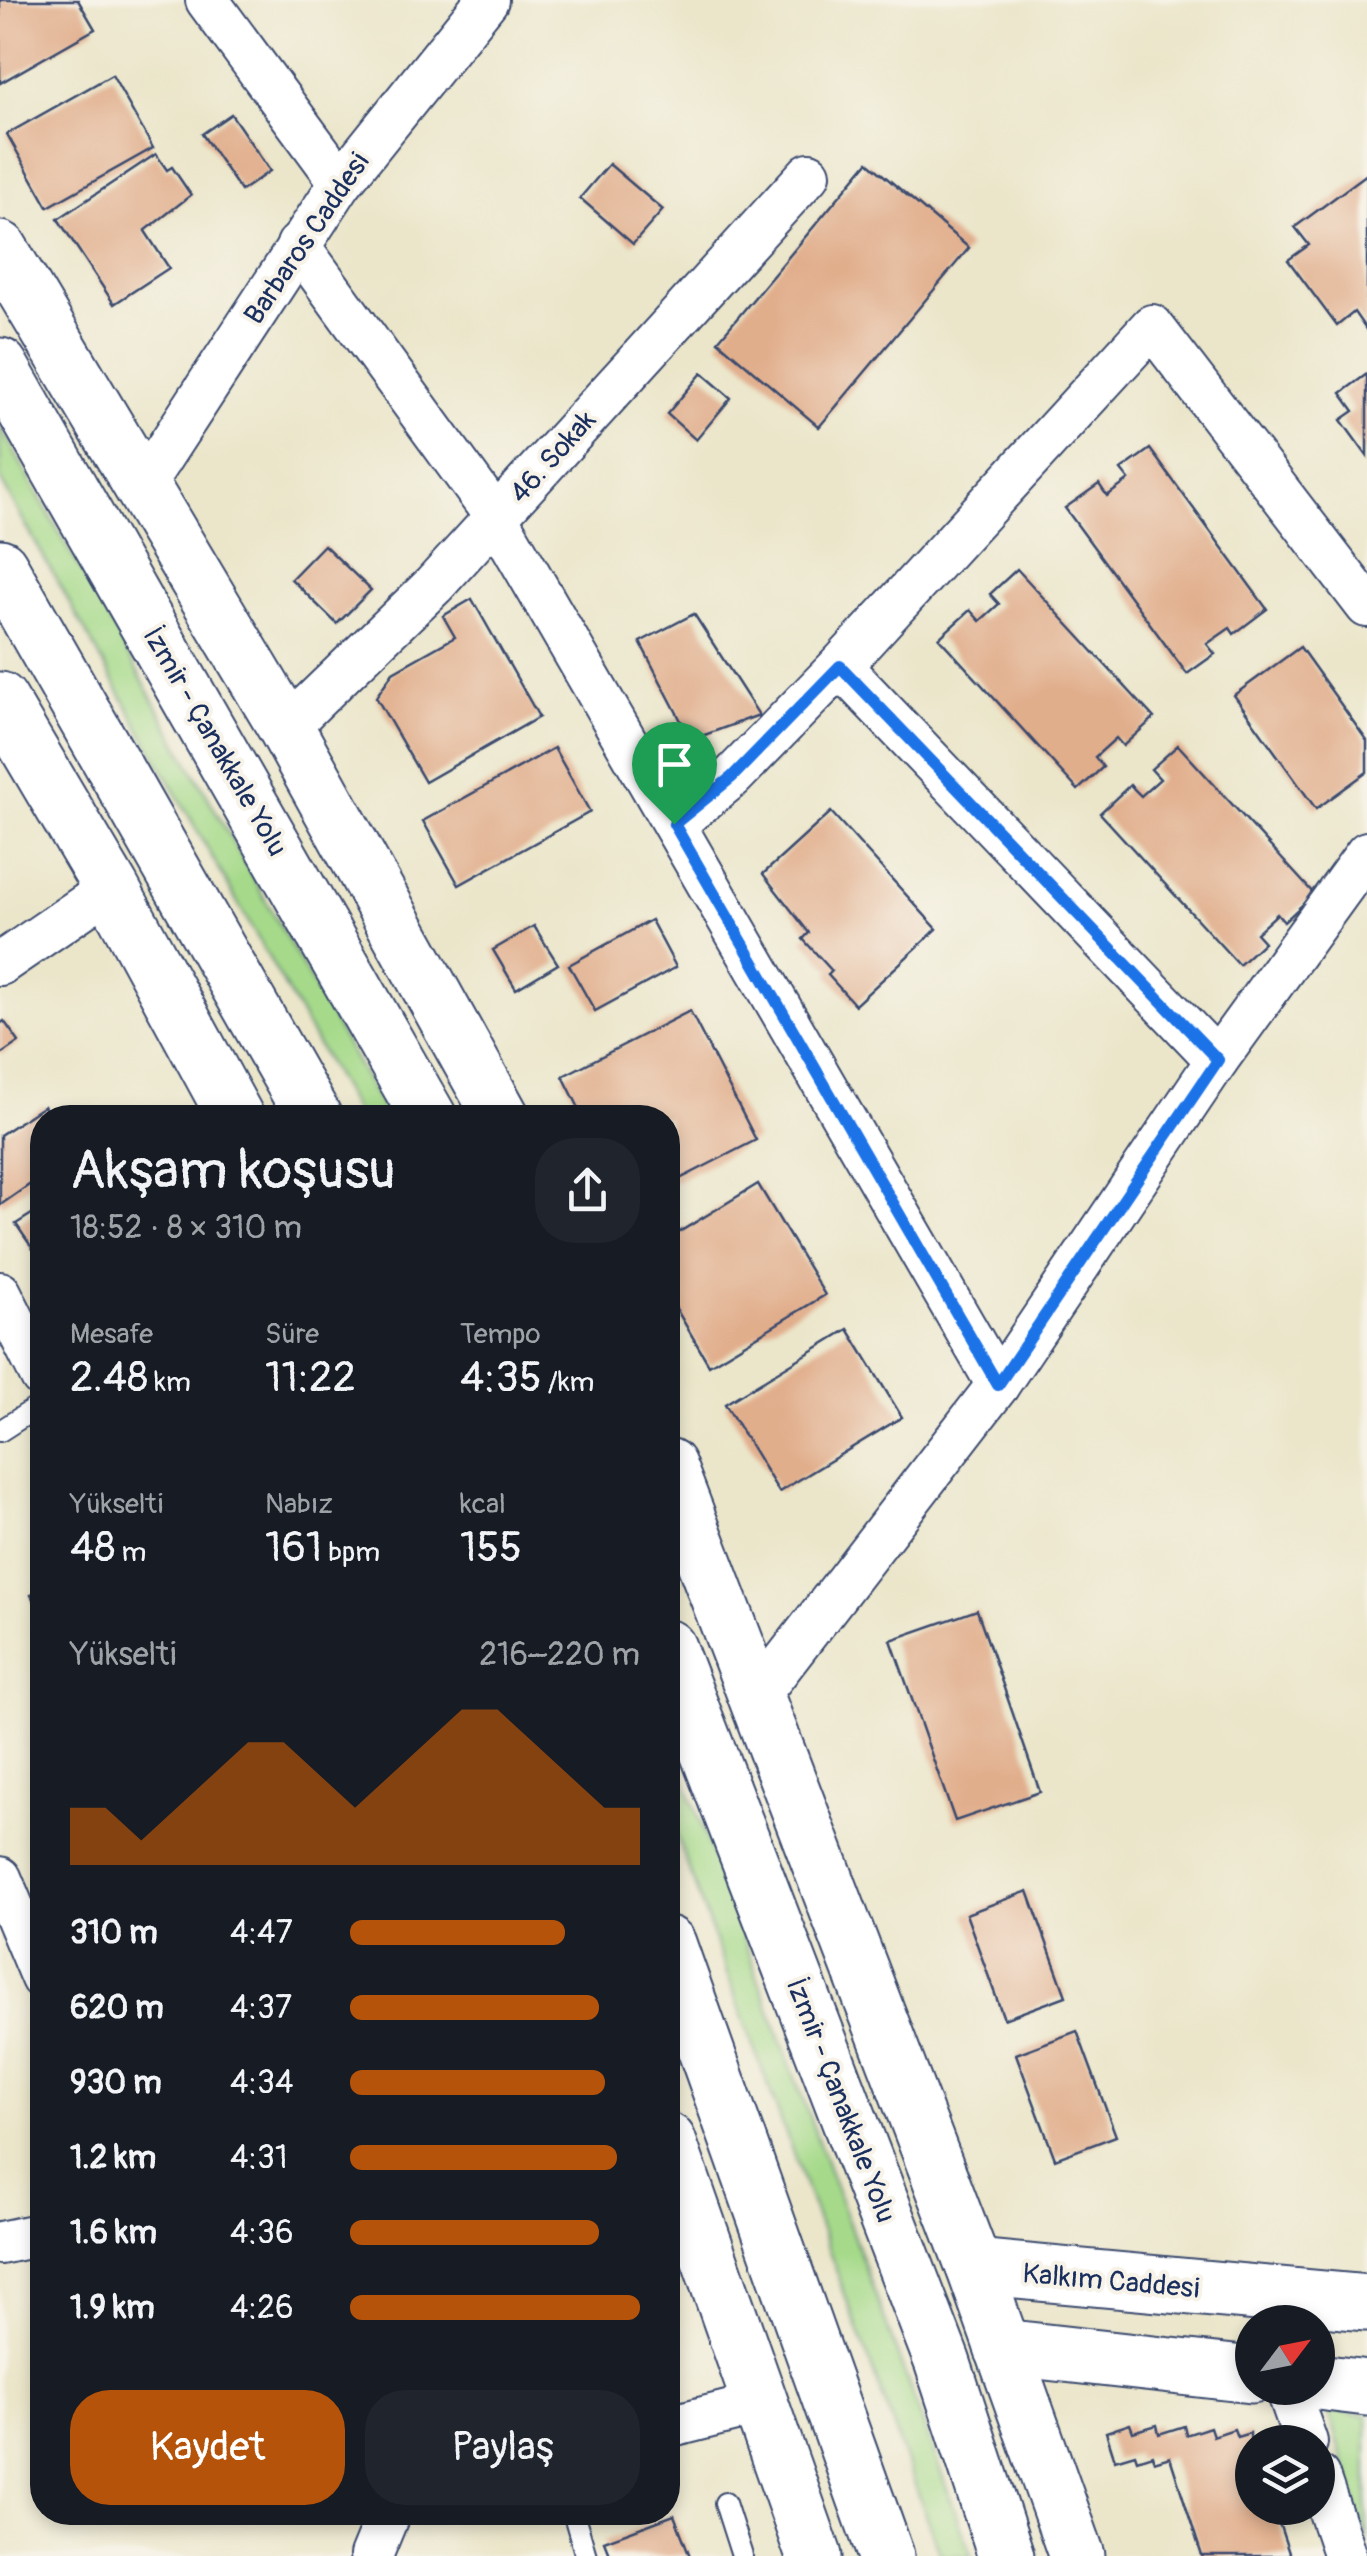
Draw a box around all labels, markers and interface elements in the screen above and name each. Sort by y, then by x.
street label: Barbaros Caddesi [237,146,378,331]
street label: 46. Sokak [502,403,604,511]
street label: İzmir - Çanakkale Yolu [135,621,295,863]
pin [632,722,717,825]
icon: arrive [647,737,702,792]
text: Akşam koşusu [70,1136,396,1205]
button: share [535,1138,640,1243]
text: 18:52 · 8 × 310 m [70,1208,302,1248]
text: Mesafe [70,1317,153,1352]
text: Süre [265,1317,319,1352]
text: Tempo [460,1317,541,1352]
text: 2.48 [70,1352,148,1404]
text: 11:22 [265,1352,356,1404]
text: 4:35 [460,1352,542,1404]
text: km [148,1365,191,1400]
text: /km [542,1365,594,1400]
text: Yükselti [70,1487,163,1522]
text: Nabız [265,1487,333,1522]
text: kcal [460,1487,506,1522]
text: 48 [70,1522,116,1574]
text: 161 [265,1522,322,1574]
text: 155 [460,1522,522,1574]
text: m [116,1535,146,1570]
text: bpm [322,1535,380,1570]
text: Yükselti [70,1635,176,1675]
text: 216–220 m [479,1635,640,1675]
text: 310 m [70,1913,158,1953]
text: 4:47 [230,1913,293,1953]
street label: İzmir - Çanakkale Yolu [778,1973,903,2228]
text: 620 m [70,1988,164,2028]
text: 4:37 [230,1988,292,2028]
text: 930 m [70,2063,162,2103]
text: 4:34 [230,2063,294,2103]
text: 1.2 km [70,2138,156,2178]
text: 4:31 [230,2138,287,2178]
text: 1.6 km [70,2213,157,2253]
text: 4:36 [230,2213,294,2253]
street label: Kalkım Caddesi [1021,2256,1201,2307]
text: 1.9 km [70,2288,155,2328]
text: 4:26 [230,2288,294,2328]
north arrow [1235,2305,1335,2405]
map controls [1235,2305,1335,2525]
button: Kaydet [70,2390,345,2505]
button: Paylaş [365,2390,640,2505]
button: layers [1235,2425,1335,2525]

